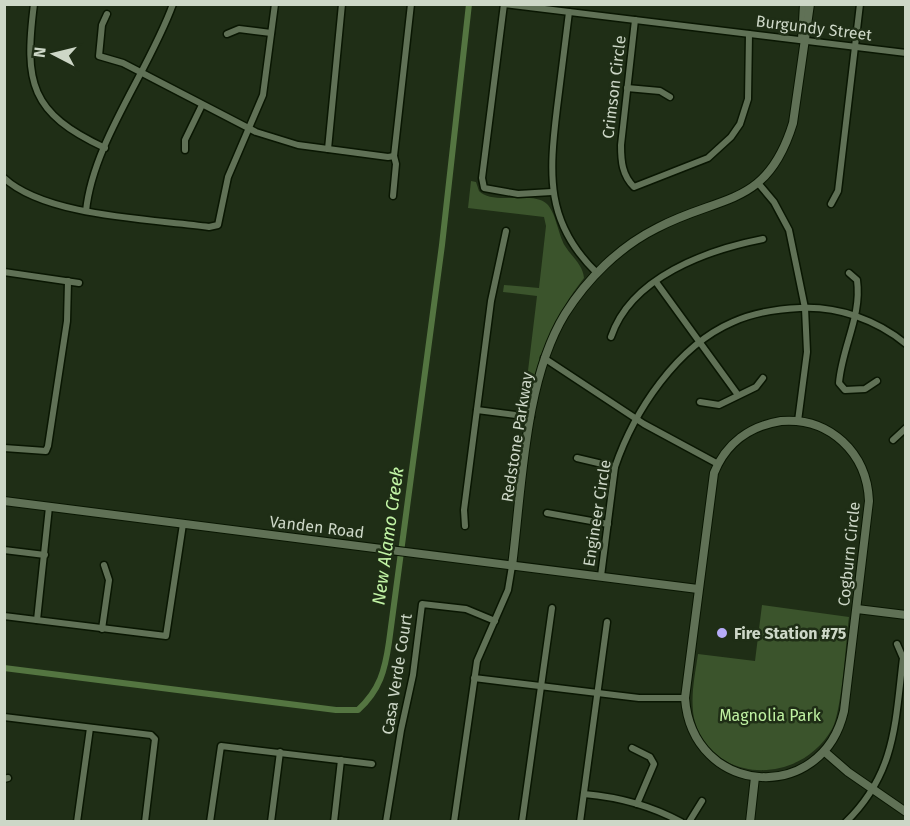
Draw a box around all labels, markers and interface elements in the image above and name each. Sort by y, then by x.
street label: Burgundy Street [755,11,873,45]
north arrow [24,24,84,84]
street label: Crimson Circle [598,34,630,140]
text: N [30,46,50,59]
street label: Redstone Parkway [497,370,537,503]
street label: Engineer Circle [579,458,615,568]
water label: New Alamo Creek [367,465,409,606]
street label: Cogburn Circle [834,501,864,607]
street label: Vanden Road [269,512,365,542]
street label: Casa Verde Court [378,612,416,736]
place label: Fire Station #75 [734,624,847,643]
marker: Fire Station #75 [715,626,729,640]
park label: Magnolia Park [719,706,822,725]

